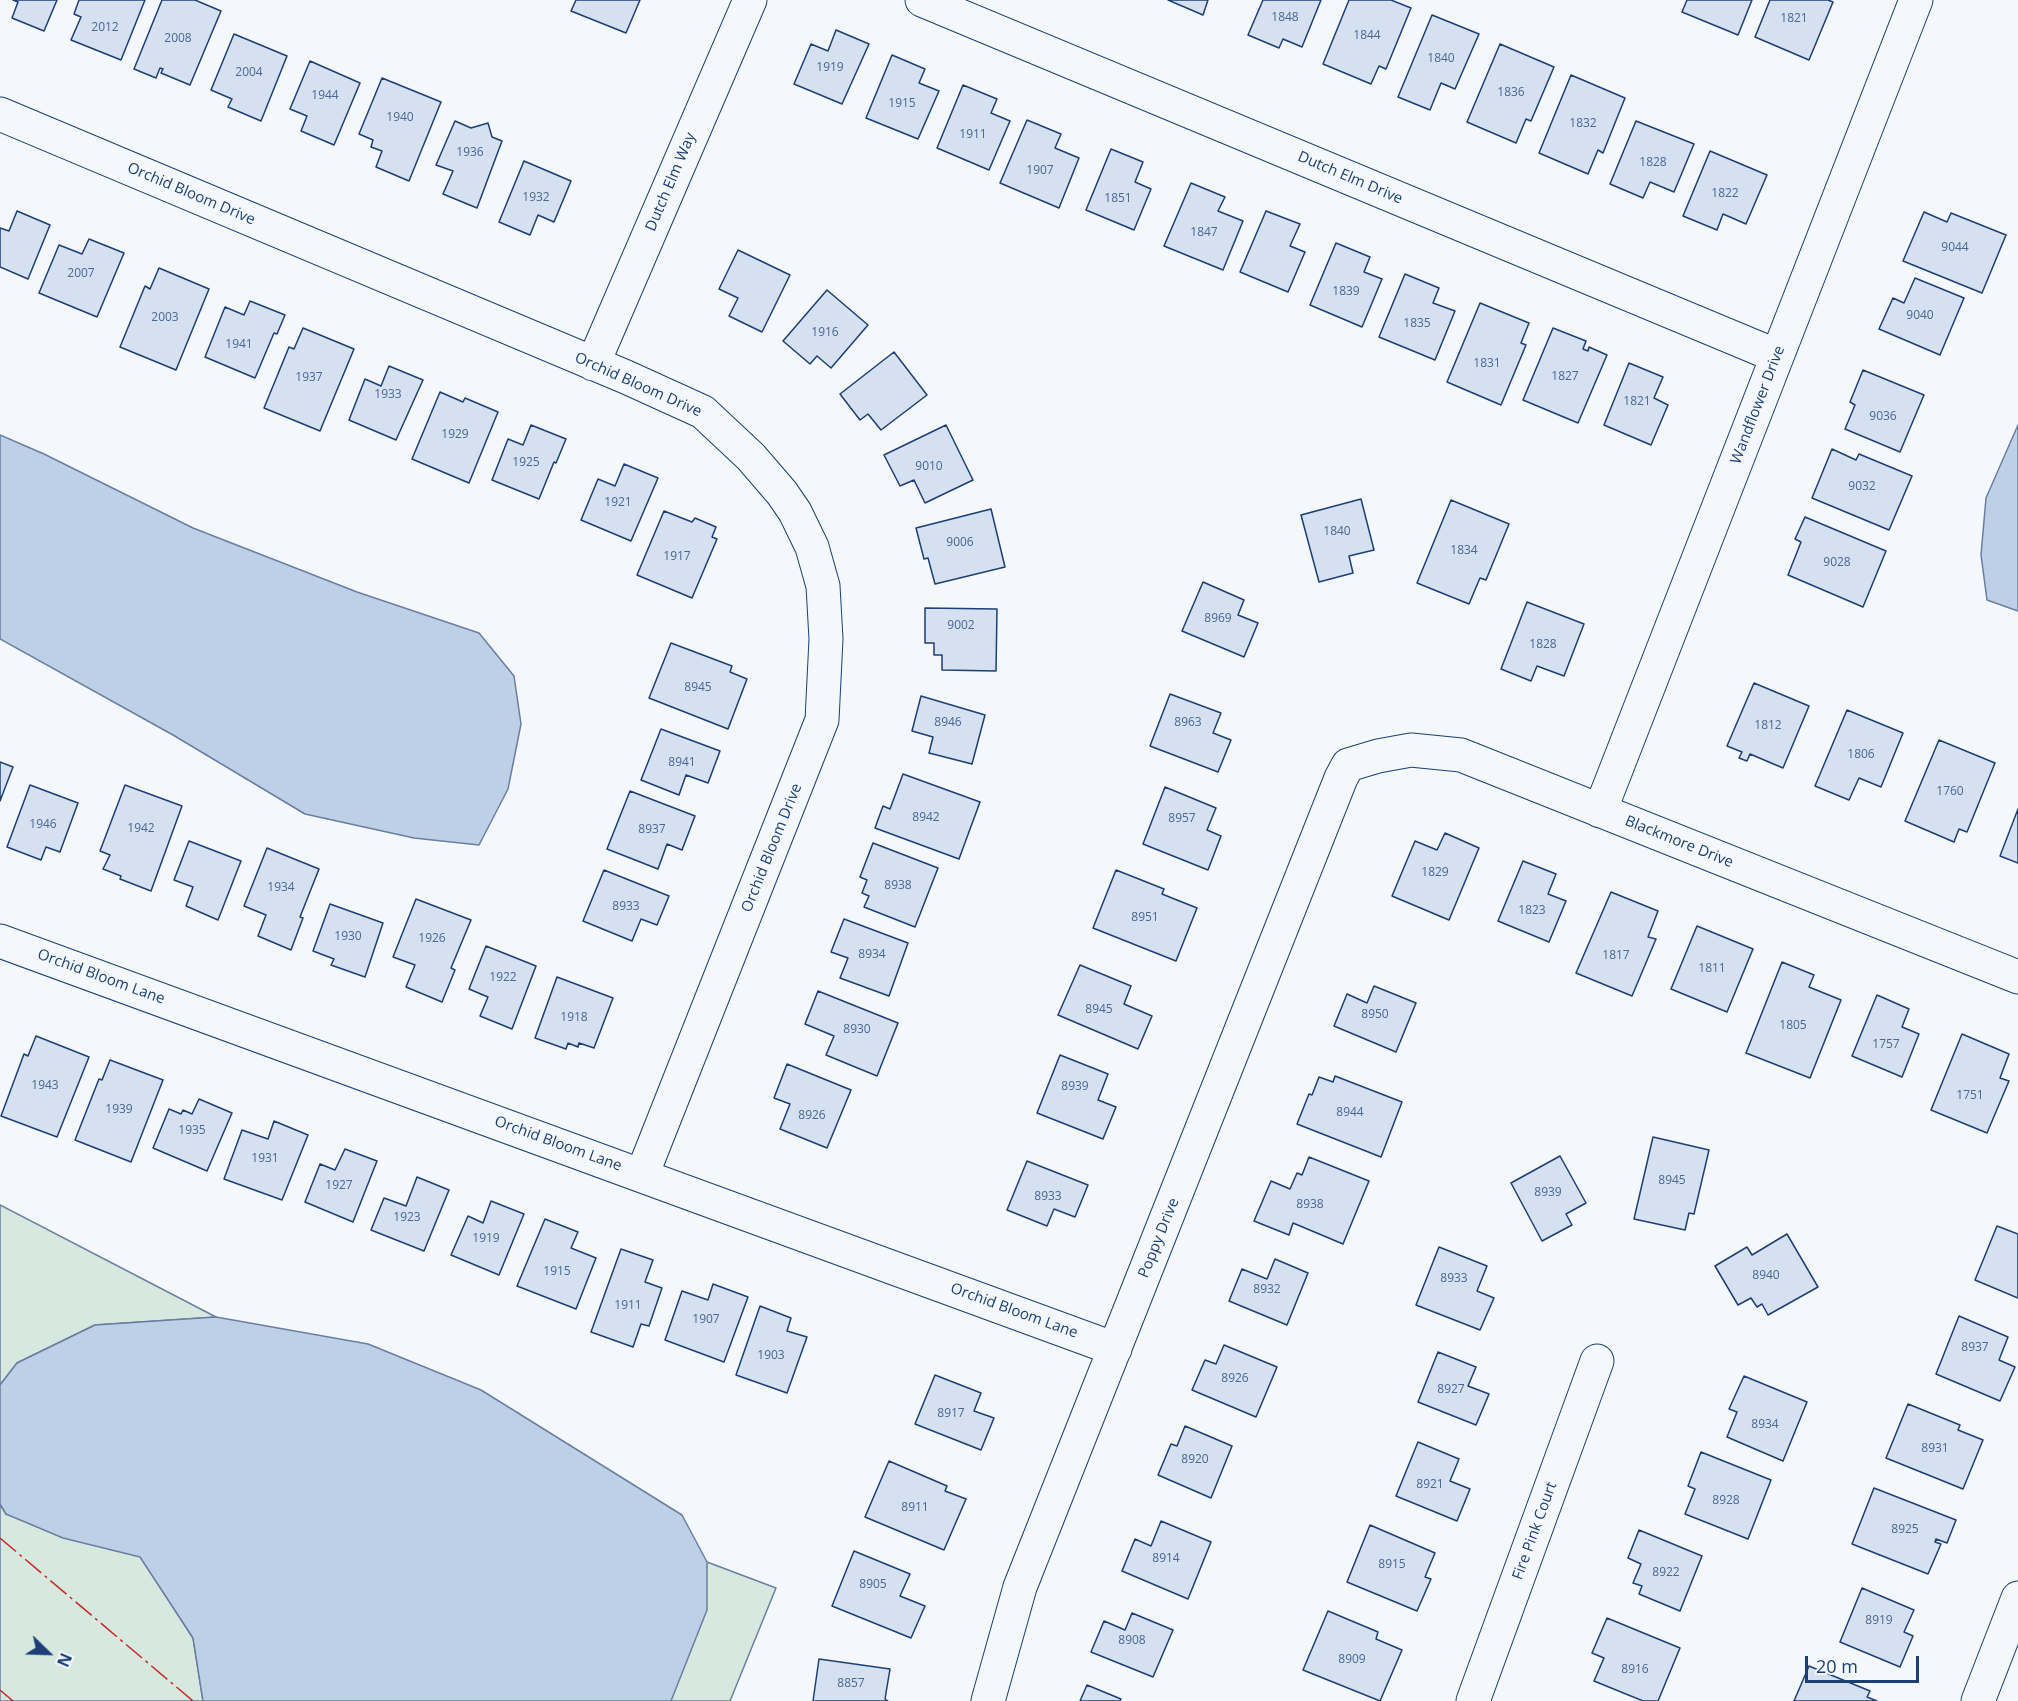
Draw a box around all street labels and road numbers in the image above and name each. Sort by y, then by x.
street label: Dutch Elm Way [642,130,700,234]
street label: Dutch Elm Drive [1295,148,1405,208]
street label: Orchid Bloom Drive [124,159,258,229]
street label: Wandflower Drive [1727,343,1789,467]
street label: Orchid Bloom Drive [572,349,704,421]
street label: Orchid Bloom Drive [738,781,806,915]
street label: Blackmore Drive [1622,812,1736,872]
street label: Orchid Bloom Lane [35,946,167,1008]
street label: Orchid Bloom Lane [492,1113,624,1175]
street label: Poppy Drive [1135,1195,1183,1281]
street label: Orchid Bloom Lane [948,1280,1080,1342]
street label: Fire Pink Court [1509,1480,1561,1582]

